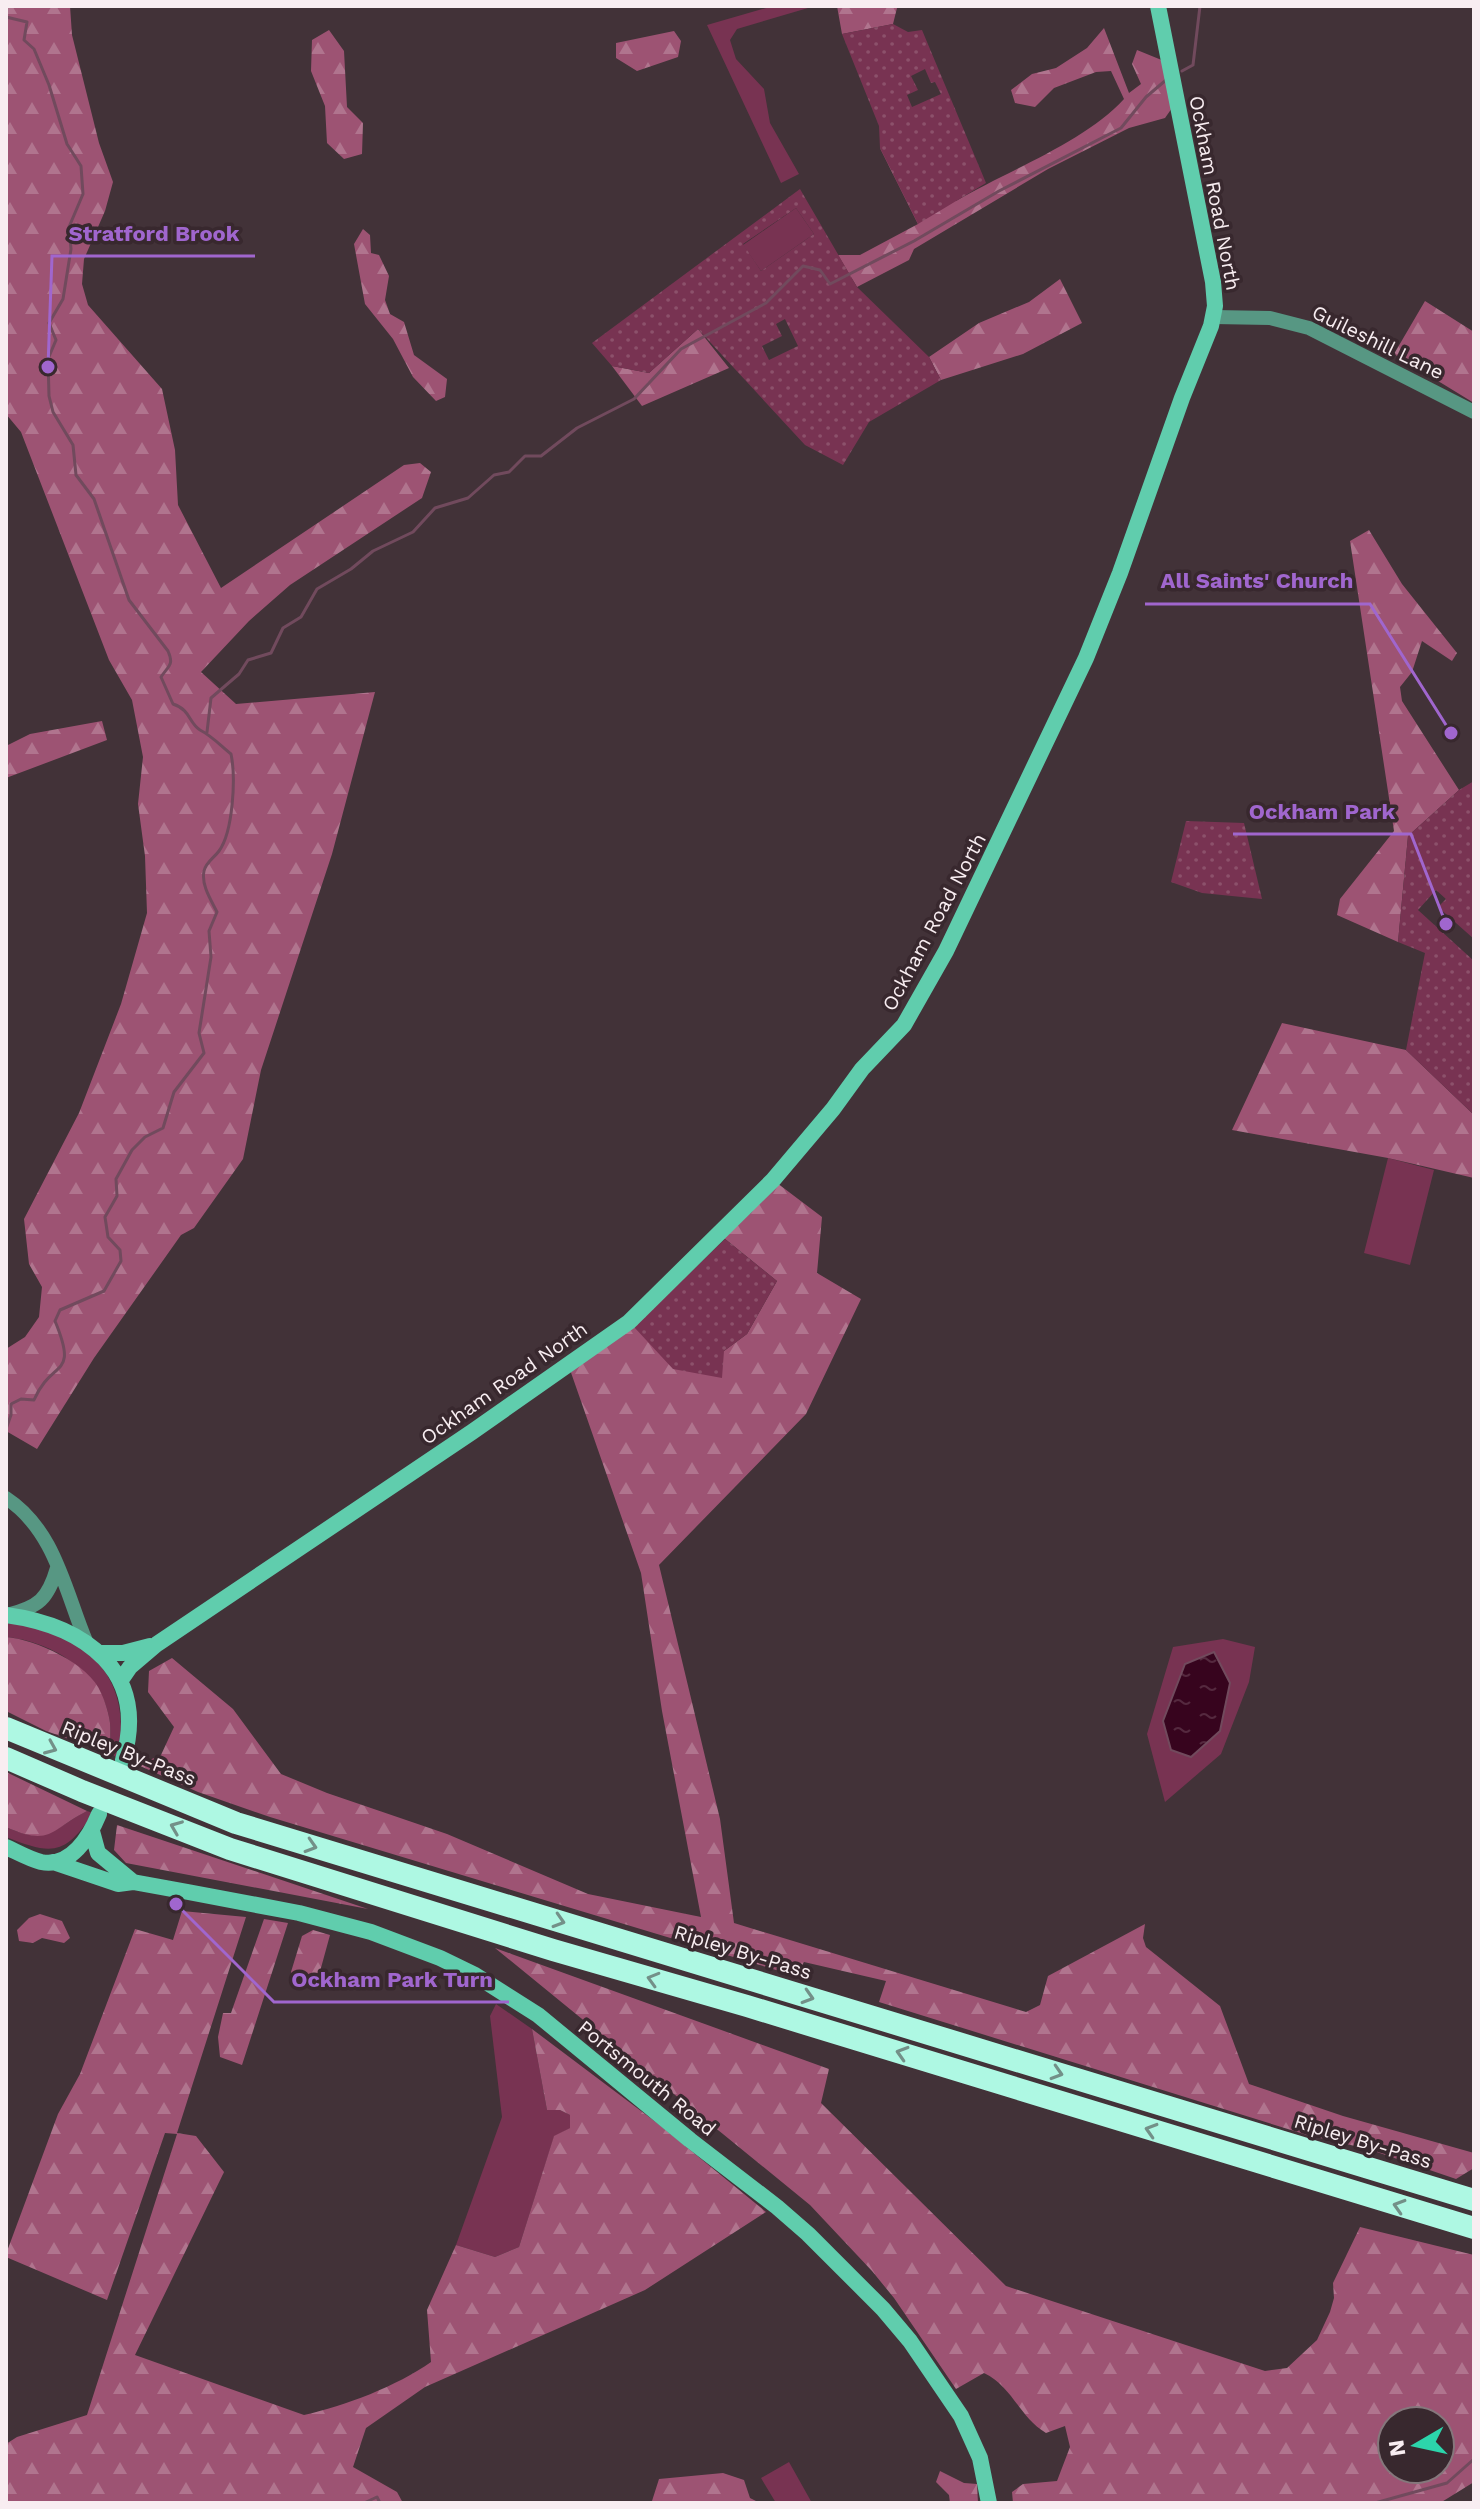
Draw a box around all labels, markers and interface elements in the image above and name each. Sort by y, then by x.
street label: Ockham Road North [1184,94,1246,292]
callout: Stratford Brook [52,210,255,256]
text: Stratford Brook [69,221,240,246]
street label: Guileshill Lane [1308,300,1448,384]
callout: All Saints' Church [1145,558,1370,604]
text: All Saints' Church [1161,568,1353,593]
callout: Ockham Park [1233,788,1411,834]
text: Ockham Park [1249,799,1395,824]
street label: Ockham Road North [877,829,991,1015]
street label: Ockham Road North [416,1317,592,1449]
street label: Ripley By-Pass [58,1715,200,1791]
one-way arrow [43,1738,57,1754]
one-way arrow [170,1820,184,1837]
one-way arrow [303,1837,317,1853]
one-way arrow [552,1912,566,1928]
street label: Ripley By-Pass [671,1920,815,1984]
callout: Ockham Park Turn [274,1956,509,2002]
text: Ockham Park Turn [291,1967,493,1992]
one-way arrow [647,1972,661,1988]
one-way arrow [801,1987,815,2003]
street label: Portsmouth Road [573,2015,721,2141]
one-way arrow [896,2047,910,2063]
one-way arrow [1049,2064,1063,2080]
street label: Ripley By-Pass [1291,2109,1435,2173]
one-way arrow [1144,2123,1158,2139]
one-way arrow [1393,2199,1407,2215]
north arrow [1376,2405,1456,2485]
text: N [1383,2438,1410,2458]

